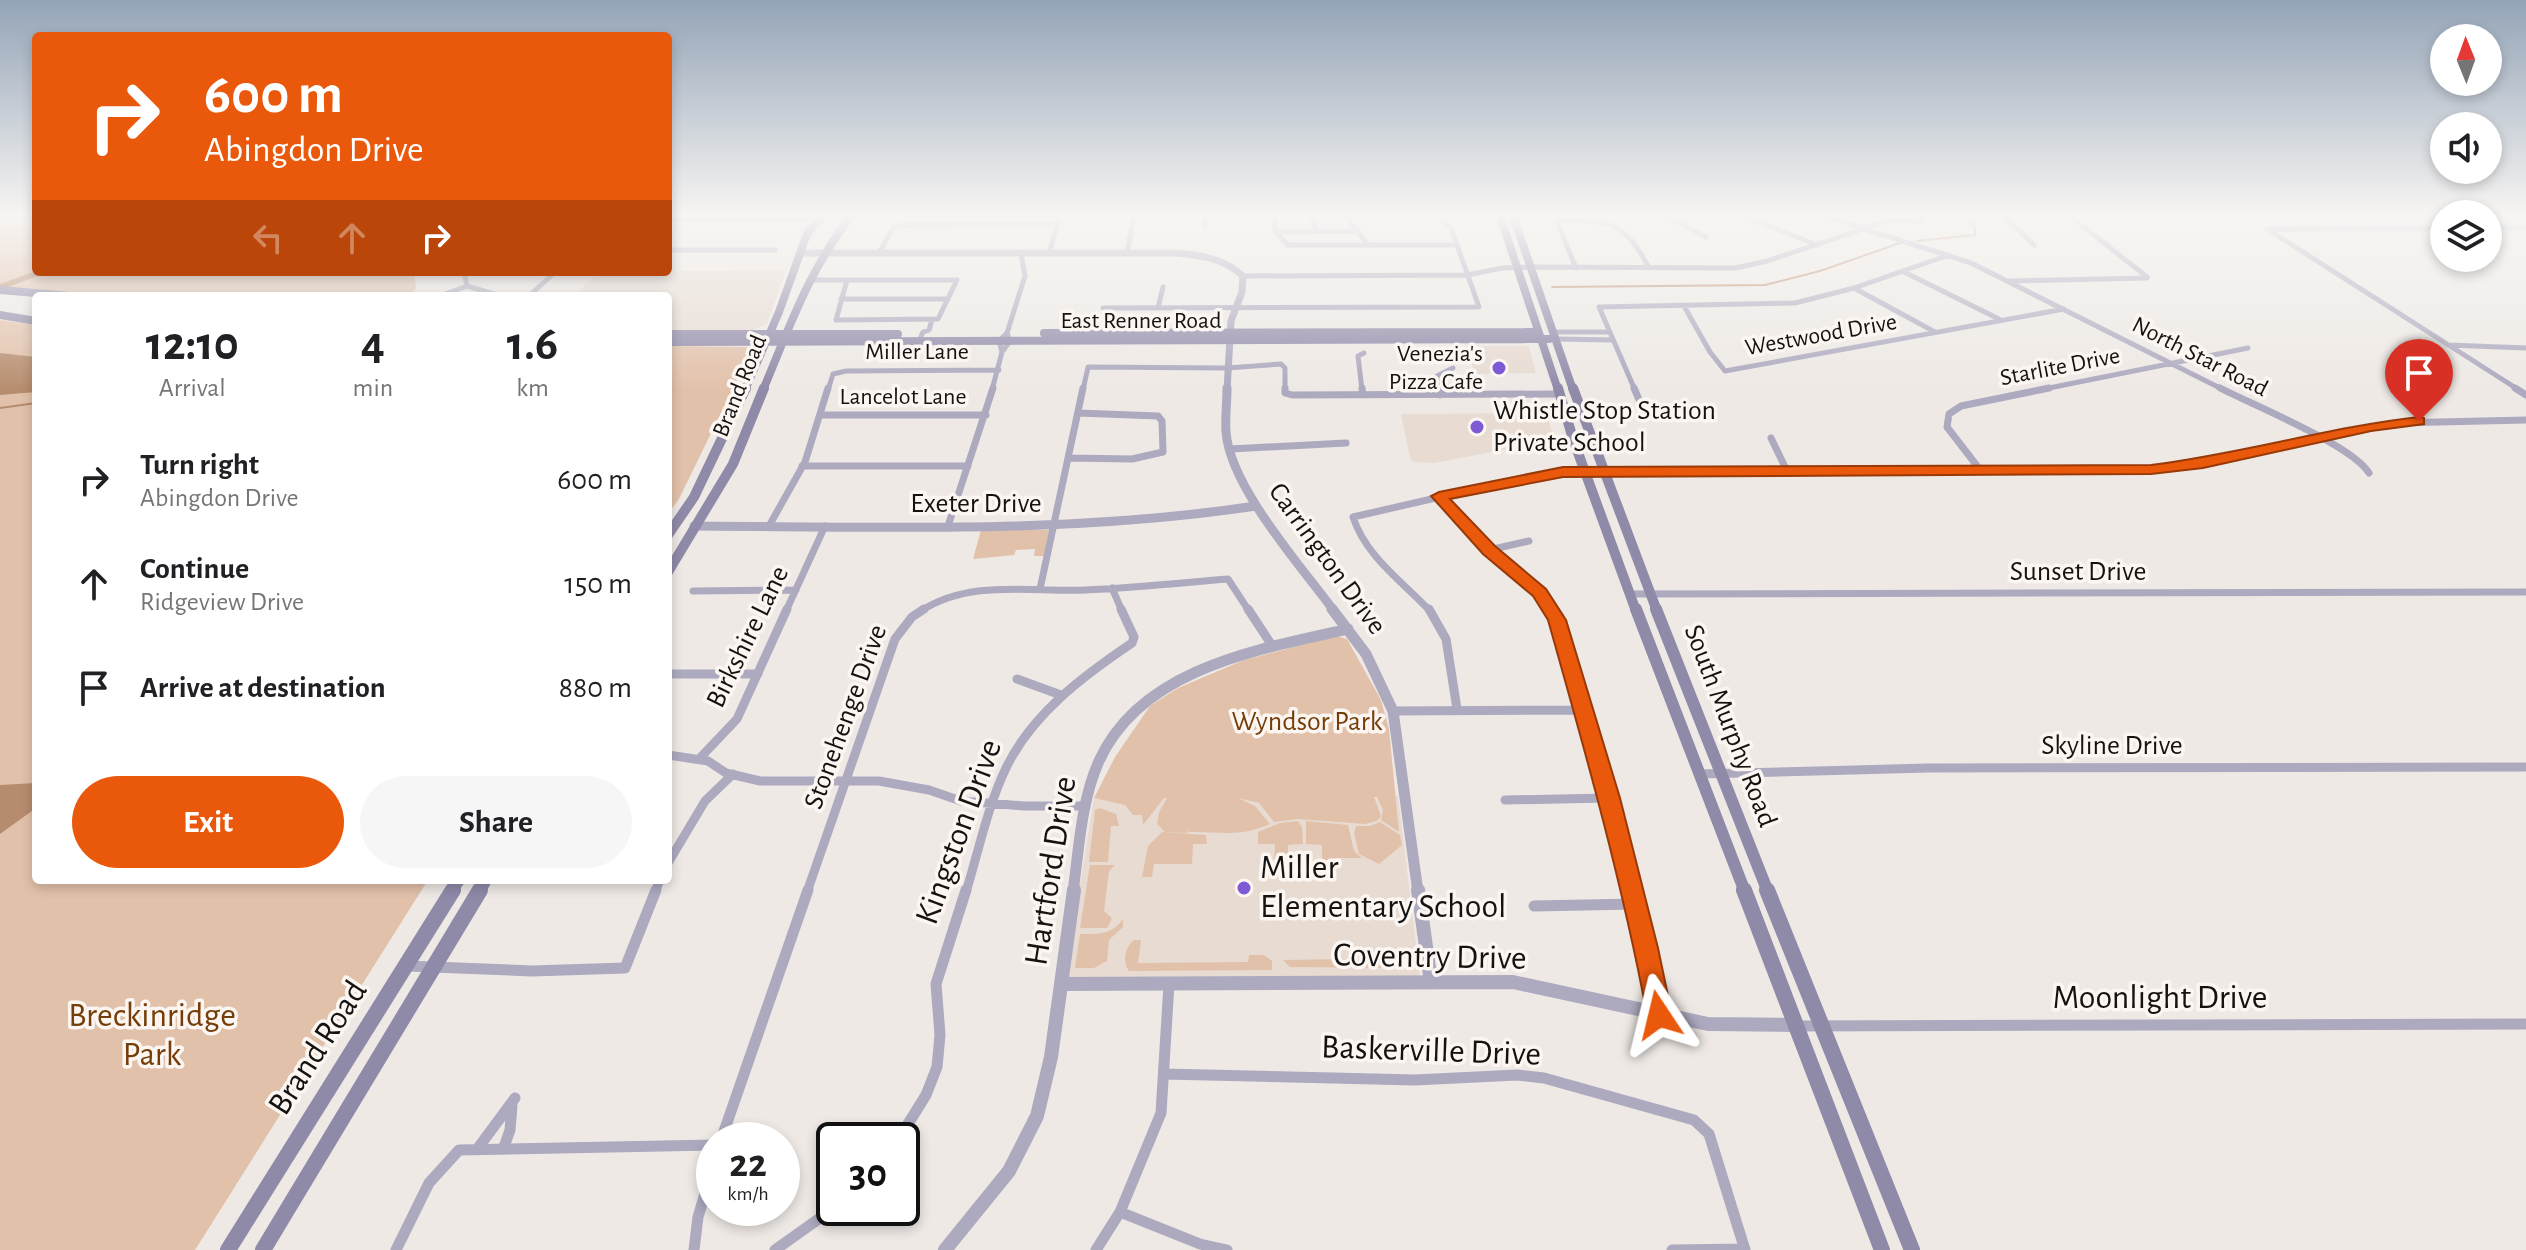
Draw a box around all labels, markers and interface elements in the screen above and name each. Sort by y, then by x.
north arrow [2430,24,2502,96]
map controls [2430,24,2502,272]
icon: right [72,64,176,168]
text: 600 m [204,67,343,123]
button: sound [2430,112,2502,184]
text: Abingdon Drive [204,132,424,168]
button: layers [2430,200,2502,272]
icon: left [246,216,290,260]
icon: ahead [330,216,374,260]
icon: right [414,216,458,260]
street label: East Renner Road [1060,309,1222,333]
street label: Westwood Drive [1743,310,1899,360]
street label: North Star Road [2128,313,2272,401]
text: 12:10 [146,321,239,369]
text: 4 [361,321,385,369]
text: 1.6 [507,321,558,369]
street label: Brand Road [709,332,771,440]
pin [2385,339,2453,421]
street label: Miller Lane [865,340,969,364]
place label: Venezia's Pizza Cafe [1389,342,1483,394]
street label: Starlite Drive [1998,344,2122,390]
icon: arrive [2397,351,2441,395]
marker: Venezia's Pizza Cafe [1490,359,1508,377]
text: Arrival [159,375,226,401]
text: min [353,375,393,401]
text: km [516,375,549,401]
street label: Lancelot Lane [839,385,967,409]
place label: Whistle Stop Station Private School [1493,397,1716,457]
marker: Whistle Stop Station Private School [1468,418,1486,436]
text: Turn right [140,450,259,480]
icon: right [72,458,116,502]
text: 600 m [557,465,632,495]
street label: Carrington Drive [1263,478,1391,640]
text: Abingdon Drive [140,485,299,511]
street label: Exeter Drive [910,490,1042,518]
text: Continue [140,554,249,584]
street label: Sunset Drive [2010,558,2146,586]
icon: ahead [72,562,116,606]
street label: Birkshire Lane [702,562,794,712]
text: 150 m [564,569,632,599]
text: Ridgeview Drive [140,589,304,615]
street label: Stonehenge Drive [800,621,892,813]
street label: South Murphy Road [1679,621,1781,831]
icon: arrive [72,666,116,710]
text: Arrive at destination [140,673,386,703]
text: 880 m [559,673,632,703]
park label: Wyndsor Park [1231,708,1383,736]
street label: Skyline Drive [2041,732,2183,760]
street label: Kingston Drive [910,735,1008,929]
street label: Hartford Drive [1019,774,1083,968]
button: Exit [72,776,344,868]
button: Share [360,776,632,868]
place label: Miller Elementary School [1260,851,1507,924]
marker: Miller Elementary School [1235,879,1253,897]
street label: Coventry Drive [1333,938,1527,976]
position arrow [1617,973,1701,1057]
street label: Brand Road [262,975,374,1121]
street label: Moonlight Drive [2053,981,2267,1015]
park label: Breckinridge Park [68,999,236,1072]
street label: Baskerville Drive [1320,1030,1542,1072]
speed limit sign: 30 [816,1122,920,1226]
text: 22 [729,1144,767,1184]
text: km/h [727,1184,769,1204]

